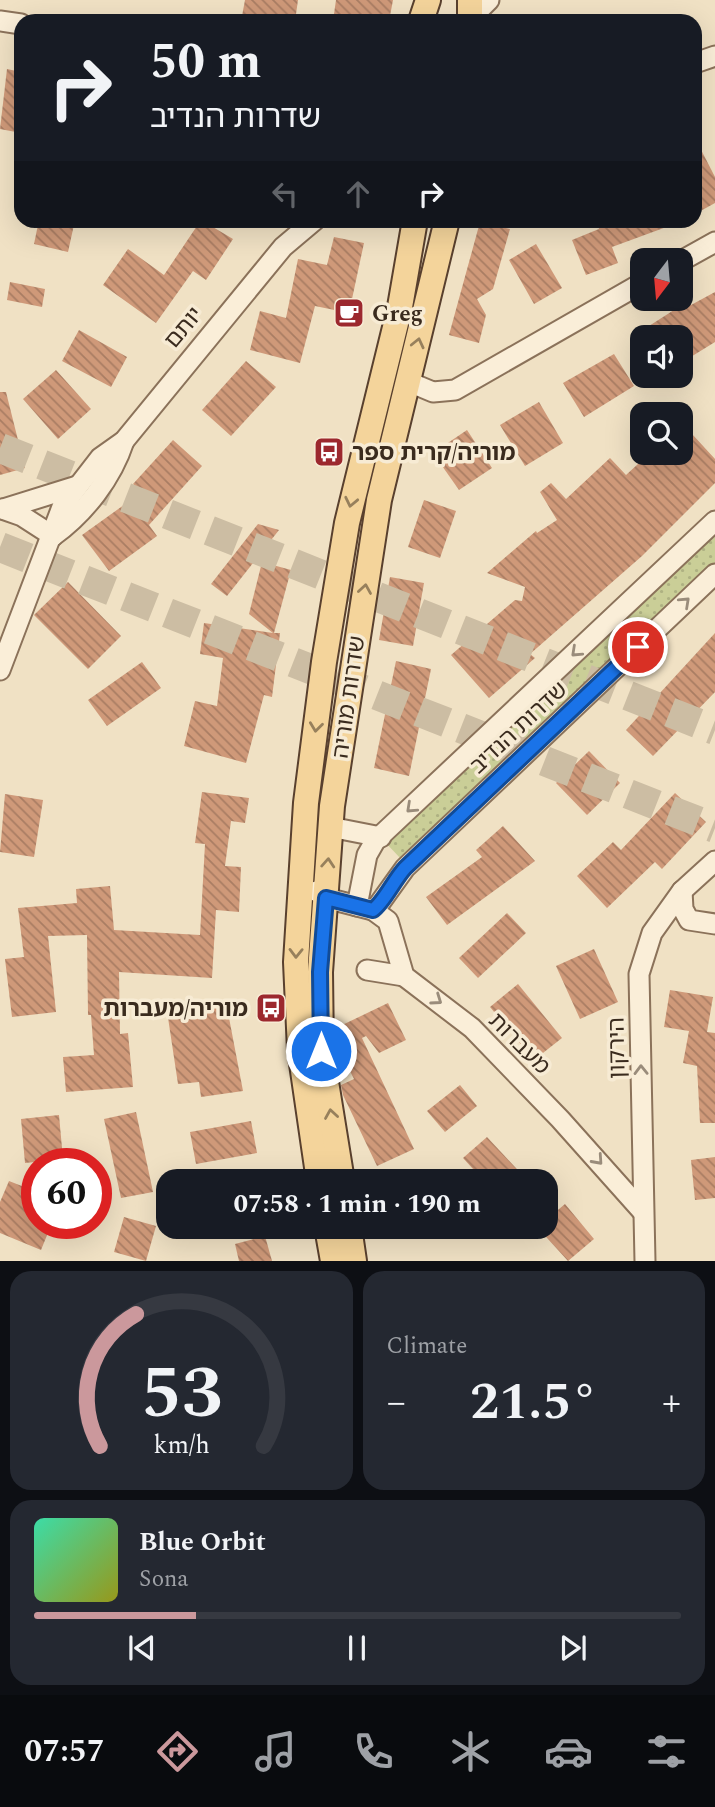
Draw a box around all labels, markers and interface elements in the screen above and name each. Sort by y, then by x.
text: 50 m [150,25,261,100]
icon: right [35,42,126,133]
text: שדרות הנדיב [150,93,321,142]
icon: left [266,175,304,213]
icon: ahead [339,175,377,213]
icon: right [412,175,450,213]
north arrow [630,248,693,312]
map controls [630,248,693,465]
cafe icon: Greg [332,296,366,330]
place label: Greg [372,297,423,332]
street label: יותם [156,299,212,357]
button: sound [630,325,693,388]
one-way arrow [410,337,424,349]
button: search [630,402,693,465]
bus stop icon: מוריה/קרית ספר [312,435,346,469]
place label: מוריה/קרית ספר [352,436,515,471]
one-way arrow [345,496,360,508]
one-way arrow [357,583,372,595]
one-way arrow [677,598,690,610]
pin [608,617,668,677]
icon: arrive [619,628,657,666]
street label: שדרות מוריה [324,634,375,761]
one-way arrow [572,643,585,656]
street label: שדרות הנדיב [462,673,576,783]
one-way arrow [309,721,324,732]
one-way arrow [406,800,419,812]
one-way arrow [320,857,335,868]
one-way arrow [289,948,304,959]
bus stop icon: מוריה/מעברות [254,991,288,1025]
place label: מוריה/מעברות [103,992,248,1027]
one-way arrow [429,992,442,1004]
street label: מעברות [480,1005,558,1083]
position arrow [284,1014,358,1088]
street label: הירקון [599,1017,636,1079]
one-way arrow [633,1065,648,1076]
one-way arrow [324,1108,339,1120]
speed limit sign: 60 [21,1148,112,1239]
one-way arrow [590,1152,602,1165]
text: 07:58 · 1 min · 190 m [233,1184,481,1224]
text: Climate [387,1329,467,1364]
text: 53 [140,1340,222,1451]
text: 21.5° [470,1363,597,1442]
text: − [387,1374,406,1432]
text: + [662,1374,681,1432]
text: km/h [153,1427,209,1465]
text: Blue Orbit [139,1522,266,1562]
text: Sona [139,1562,189,1597]
icon: previous [123,1629,161,1667]
icon: pause [338,1629,376,1667]
icon: next [554,1629,592,1667]
text: 07:57 [24,1727,105,1776]
icon: directions [153,1727,202,1776]
icon: music [251,1727,300,1776]
icon: phone [349,1727,398,1776]
icon: climate [446,1727,495,1776]
icon: car [544,1727,593,1776]
icon: filters [642,1727,691,1776]

